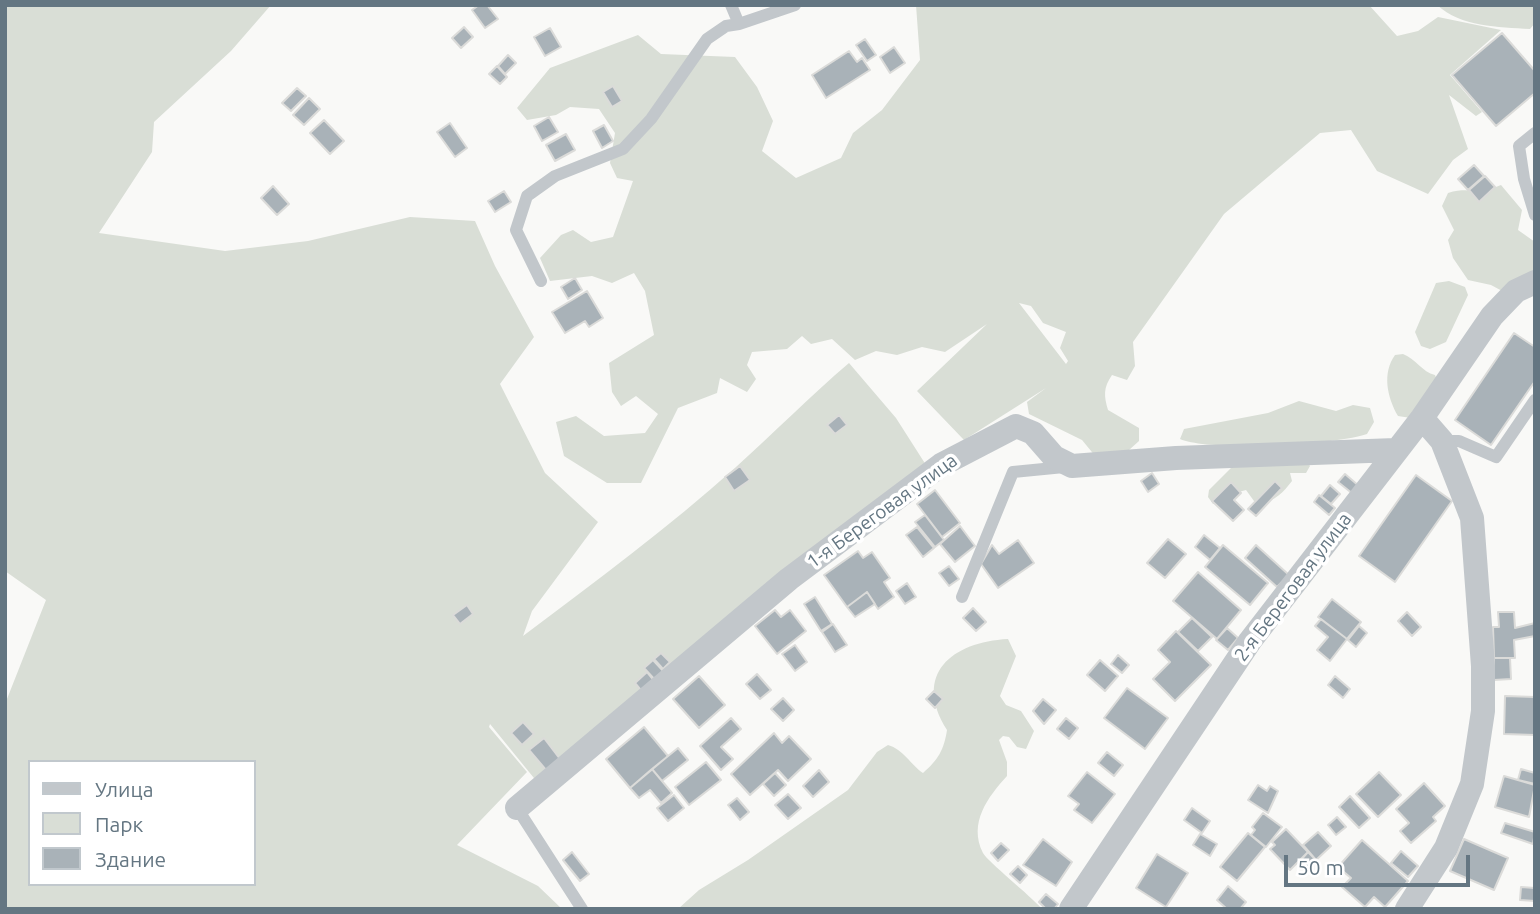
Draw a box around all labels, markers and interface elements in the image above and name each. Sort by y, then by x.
street label: 1-я Береговая улица [802,449,962,573]
street label: 2-я Береговая улица [1230,508,1356,666]
legend [28,760,256,886]
text: Улица [95,777,153,801]
text: Парк [95,812,143,836]
scale bar [1288,841,1474,885]
text: Здание [95,847,166,871]
text: 50 m [1297,855,1344,879]

